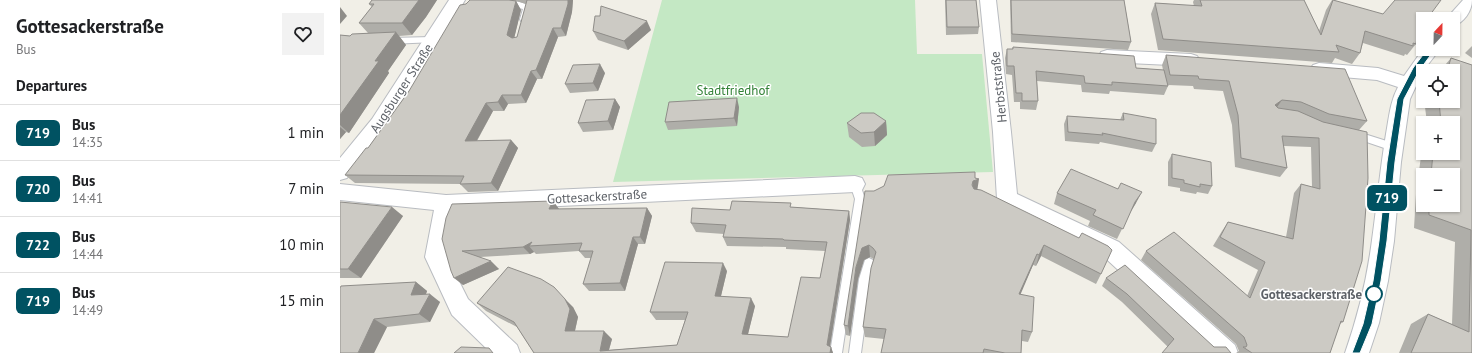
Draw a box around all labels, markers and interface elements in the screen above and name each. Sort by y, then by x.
north arrow [1416,12,1460,56]
map controls [1416,12,1460,212]
button: heart [282,13,324,55]
text: Gottesackerstraße [16,14,164,38]
street label: Augsburger Straße [366,40,437,136]
text: Bus [16,41,36,58]
street label: Herbststraße [986,50,1011,123]
button: locate [1416,64,1460,108]
text: Departures [16,76,87,95]
park label: Stadtfriedhof [697,82,770,99]
text: Bus [72,115,95,134]
button: + [1416,116,1460,160]
text: 1 min [287,123,324,142]
text: 719 [26,124,50,142]
text: 14:35 [72,134,103,151]
button: − [1416,168,1460,212]
text: Bus [72,171,95,190]
text: 7 min [288,179,324,198]
text: 720 [26,180,50,198]
street label: Gottesackerstraße [547,185,647,208]
line badge: 719 [1364,185,1410,211]
text: 719 [1375,189,1399,207]
text: 14:41 [72,190,103,207]
text: Bus [72,227,95,246]
text: 10 min [279,235,324,254]
text: 722 [26,236,50,254]
text: 14:44 [72,246,103,263]
text: Bus [72,283,95,302]
marker: Gottesackerstraße [1365,285,1383,303]
place label: Gottesackerstraße [1261,286,1362,303]
text: 15 min [279,291,324,310]
text: 719 [26,292,50,310]
text: 14:49 [72,302,103,319]

